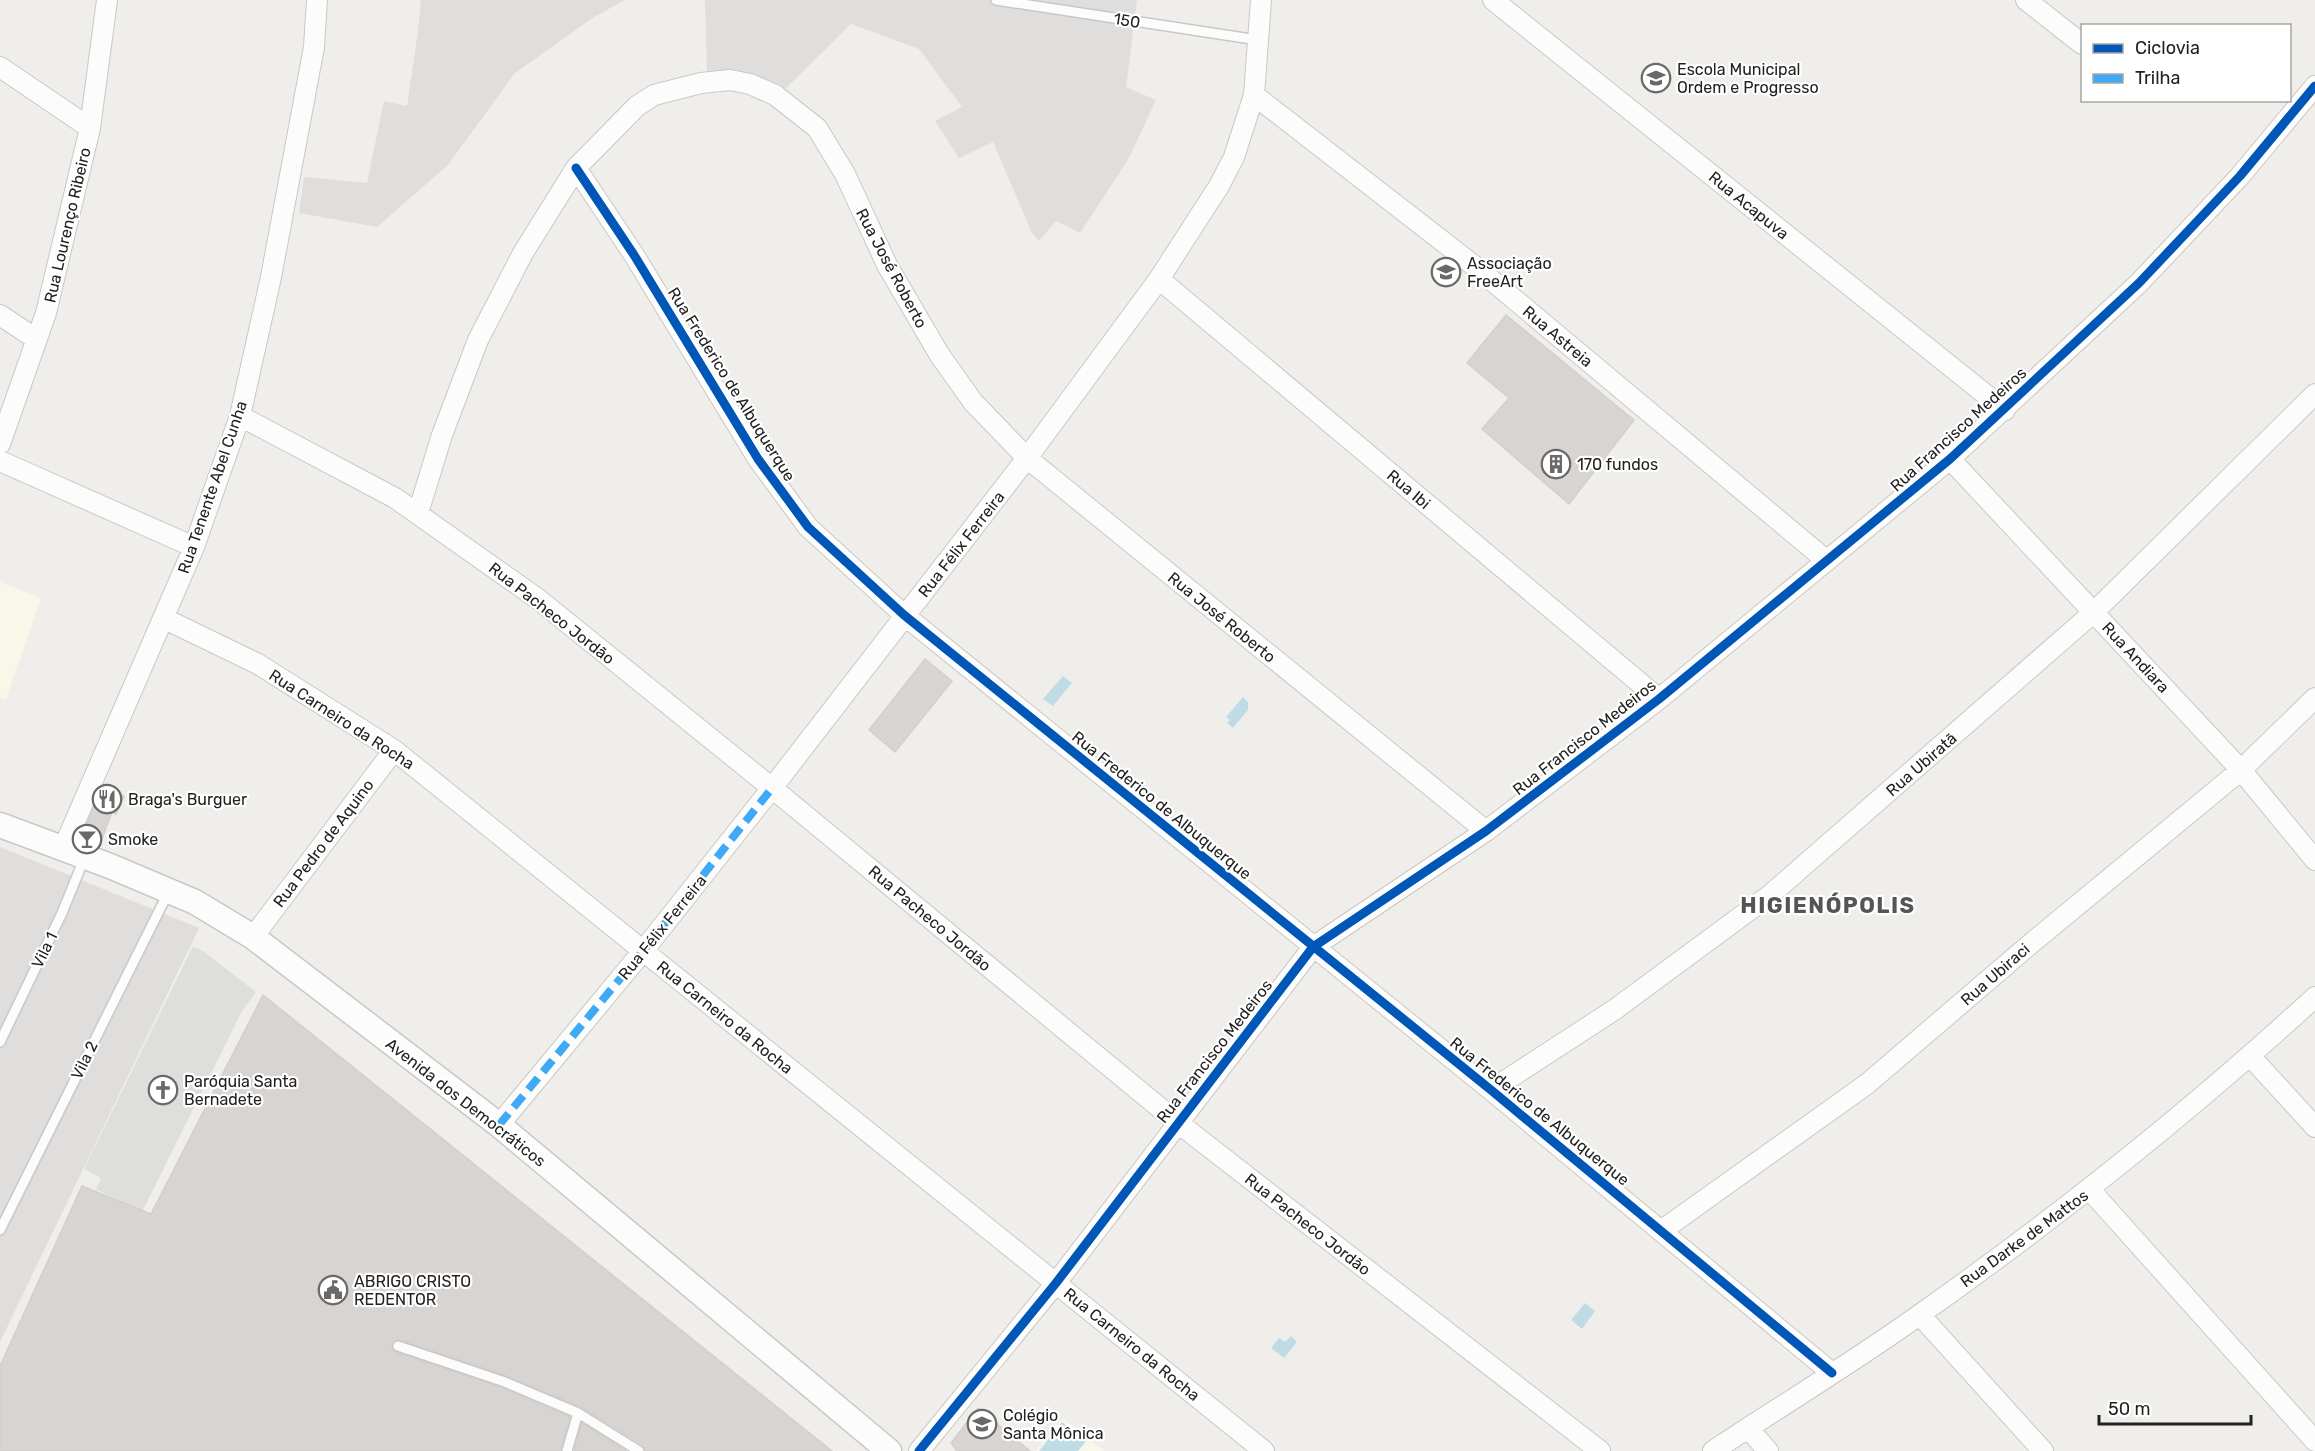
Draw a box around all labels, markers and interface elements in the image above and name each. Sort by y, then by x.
street label: 150 [1112,9,1142,32]
legend [2081,24,2291,102]
text: Ciclovia [2135,37,2200,59]
place label: Escola Municipal Ordem e Progresso [1677,60,1819,97]
school or university icon: Escola Municipal Ordem e Progresso [1640,62,1672,94]
text: Trilha [2135,67,2180,89]
street label: Rua Lourenço Ribeiro [40,146,95,305]
street label: Rua Acapuva [1705,167,1792,243]
street label: Rua José Roberto [852,205,931,331]
place label: Associação FreeArt [1467,254,1552,291]
school or university icon: Associação FreeArt [1430,256,1462,288]
street label: Rua Frederico de Albuquerque [664,284,799,485]
street label: Rua Astreia [1519,302,1596,371]
street label: Rua Francisco Medeiros [1886,363,2030,495]
street label: Rua Tenente Abel Cunha [174,398,251,576]
building icon: 170 fundos [1540,448,1572,480]
place label: 170 fundos [1577,455,1658,474]
street label: Rua Ibi [1383,466,1434,513]
street label: Rua Félix Ferreira [914,488,1009,601]
street label: Rua Pacheco Jordão [485,558,618,668]
street label: Rua José Roberto [1164,568,1279,667]
street label: Rua Andiara [2098,618,2173,697]
street label: Rua Carneiro da Rocha [266,665,418,773]
street label: Rua Francisco Medeiros [1509,676,1660,799]
street label: Rua Frederico de Albuquerque [1068,727,1255,884]
street label: Rua Ubiratã [1882,729,1960,800]
street label: Rua Pedro de Aquino [269,776,378,911]
restaurant icon: Braga's Burguer [91,783,123,815]
place label: Braga's Burguer [128,790,247,809]
bar icon: Smoke [71,823,103,855]
place label: Smoke [108,830,158,849]
street label: Rua Pacheco Jordão [865,862,995,975]
street label: Rua Félix Ferreira [614,871,710,983]
district label: HIGIENÓPOLIS [1740,892,1916,919]
street label: Vila 1 [28,929,61,971]
street label: Rua Ubiraci [1957,939,2034,1009]
street label: Rua Carneiro da Rocha [653,957,796,1078]
street label: Rua Francisco Medeiros [1153,976,1276,1127]
street label: Rua Frederico de Albuquerque [1446,1033,1633,1190]
street label: Avenida dos Democráticos [382,1034,549,1171]
street label: Vila 2 [67,1038,102,1083]
place label: Paróquia Santa Bernadete [184,1072,297,1109]
church icon: Paróquia Santa Bernadete [147,1074,179,1106]
street label: Rua Pacheco Jordão [1241,1169,1374,1279]
street label: Rua Darke de Mattos [1957,1186,2092,1291]
place label: ABRIGO CRISTO REDENTOR [354,1272,471,1309]
public building icon: ABRIGO CRISTO REDENTOR [317,1274,349,1306]
street label: Rua Carneiro da Rocha [1060,1284,1203,1405]
scale bar [2099,1388,2250,1426]
text: 50 m [2108,1398,2151,1420]
place label: Colégio Santa Mônica [1003,1406,1104,1443]
school or university icon: Colégio Santa Mônica [966,1408,998,1440]

